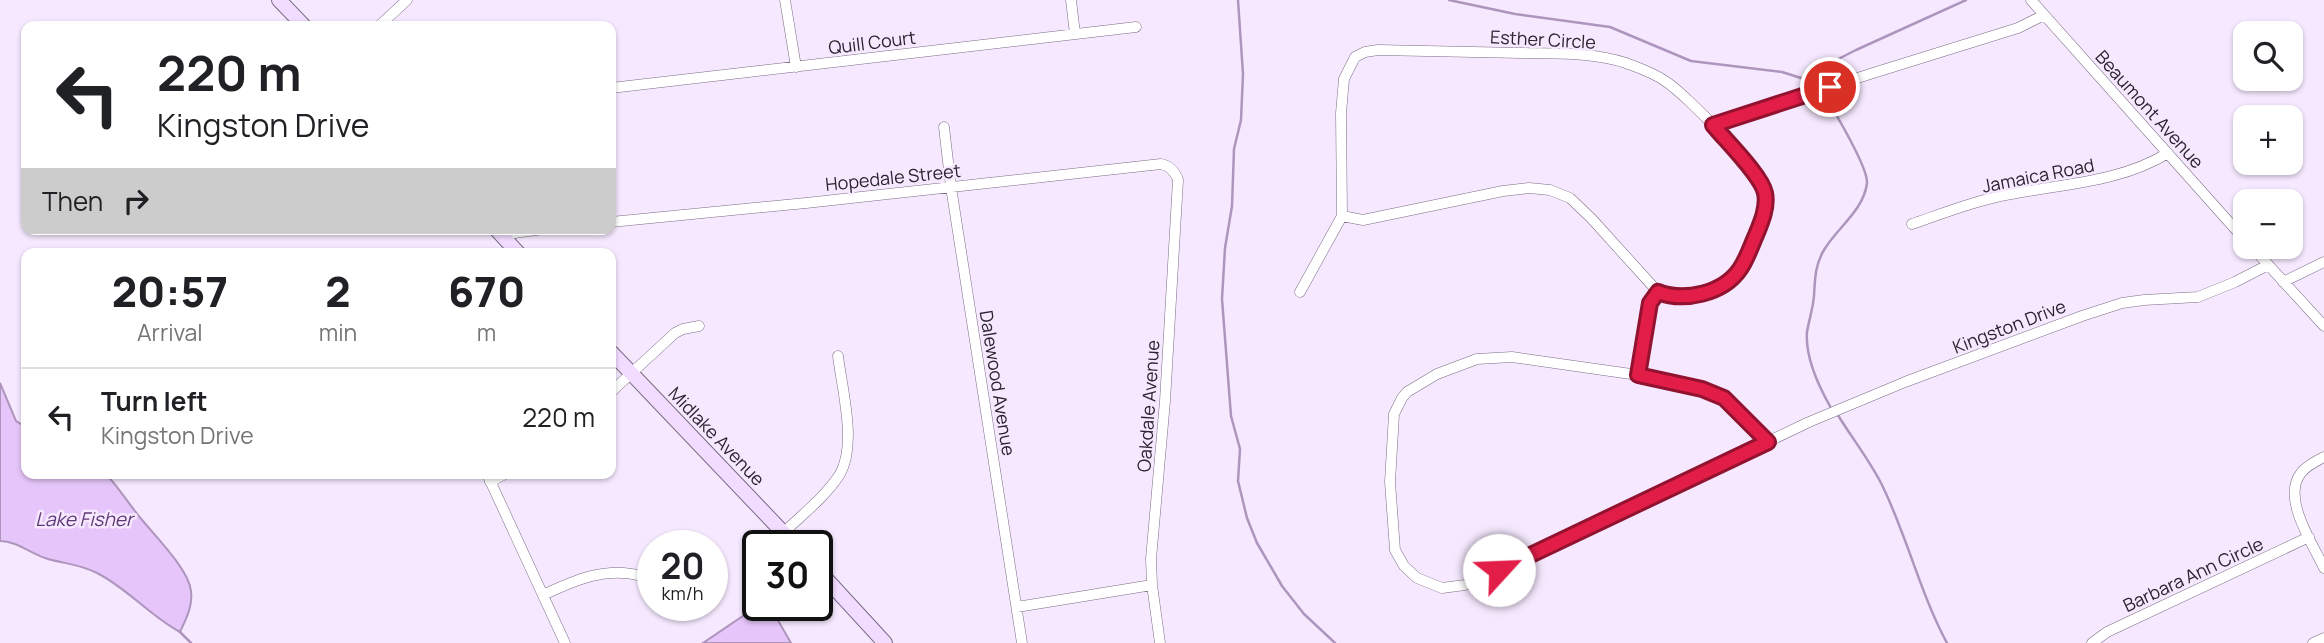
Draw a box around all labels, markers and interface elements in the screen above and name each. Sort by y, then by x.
map controls [2233,21,2303,259]
button: search [2233,21,2303,91]
street label: Esther Circle [1489,24,1597,54]
street label: Quill Court [827,25,917,59]
text: 220 m [157,39,301,106]
street label: Beaumont Avenue [2091,45,2209,173]
icon: left [42,49,133,140]
pin [1800,57,1860,117]
icon: arrive [1811,68,1849,106]
text: Kingston Drive [157,103,370,147]
button: + [2233,105,2303,175]
street label: Jamaica Road [1980,152,2096,198]
street label: Hopedale Street [824,158,962,196]
icon: right [117,182,155,220]
text: Then [42,183,103,219]
button: − [2233,189,2303,259]
text: 20:57 [112,262,228,320]
text: 2 [325,262,351,320]
text: 670 [448,262,525,320]
street label: Kingston Drive [1949,293,2069,359]
street label: Dalewood Avenue [975,308,1021,458]
text: Arrival [137,316,203,348]
text: min [319,316,357,348]
text: m [477,316,496,348]
street label: Oakdale Avenue [1131,339,1165,473]
street label: Midlake Avenue [664,381,770,491]
text: Turn left [101,383,208,419]
icon: left [42,398,80,436]
text: 220 m [522,399,595,435]
text: Kingston Drive [101,419,254,451]
water label: Lake Fisher [35,506,135,532]
speed limit sign: 30 [742,530,833,621]
street label: Barbara Ann Circle [2119,531,2267,617]
position arrow [1462,533,1536,607]
text: 20 [661,542,704,590]
text: km/h [662,581,703,605]

